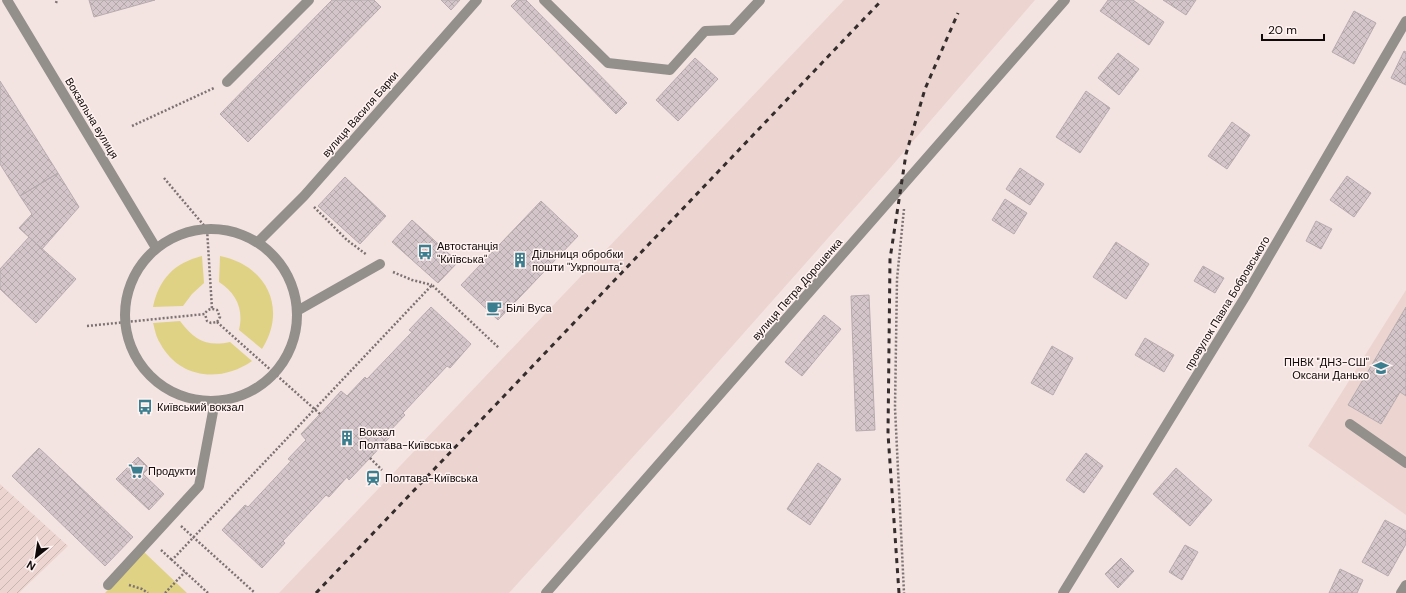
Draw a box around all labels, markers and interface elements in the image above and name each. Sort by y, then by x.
scale bar [1262,16,1324,42]
text: 20 m [1268,22,1297,38]
street label: вулиця Василя Барки [319,68,401,160]
street label: Вокзальна вулиця [62,75,122,161]
street label: провулок Павла Бобровського [1181,233,1273,373]
street label: вулиця Петра Дорошенка [749,234,846,343]
place label: Автостанція "Київська" [437,239,498,266]
bus stop icon: Автостанція "Київська" [416,243,434,261]
place label: Дільниця обробки пошти "Укрпошта" [532,247,623,274]
building icon: Дільниця обробки пошти "Укрпошта" [511,251,529,269]
cafe icon: Білі Вуса [485,299,503,317]
place label: Білі Вуса [506,301,553,315]
place label: ПНВК "ДНЗ-СШ" Оксани Данько [1284,355,1369,382]
school or university icon: ПНВК "ДНЗ-СШ" Оксани Данько [1372,359,1390,377]
bus stop icon: Київський вокзал [136,398,154,416]
place label: Київський вокзал [157,400,244,414]
place label: Вокзал Полтава-Київська [359,425,453,452]
building icon: Вокзал Полтава-Київська [338,429,356,447]
supermarket icon: Продукти [127,462,145,480]
place label: Продукти [148,464,196,478]
station icon: Полтава-Київська [364,469,382,487]
place label: Полтава-Київська [385,471,479,485]
north arrow [16,537,56,577]
text: N [24,558,38,574]

